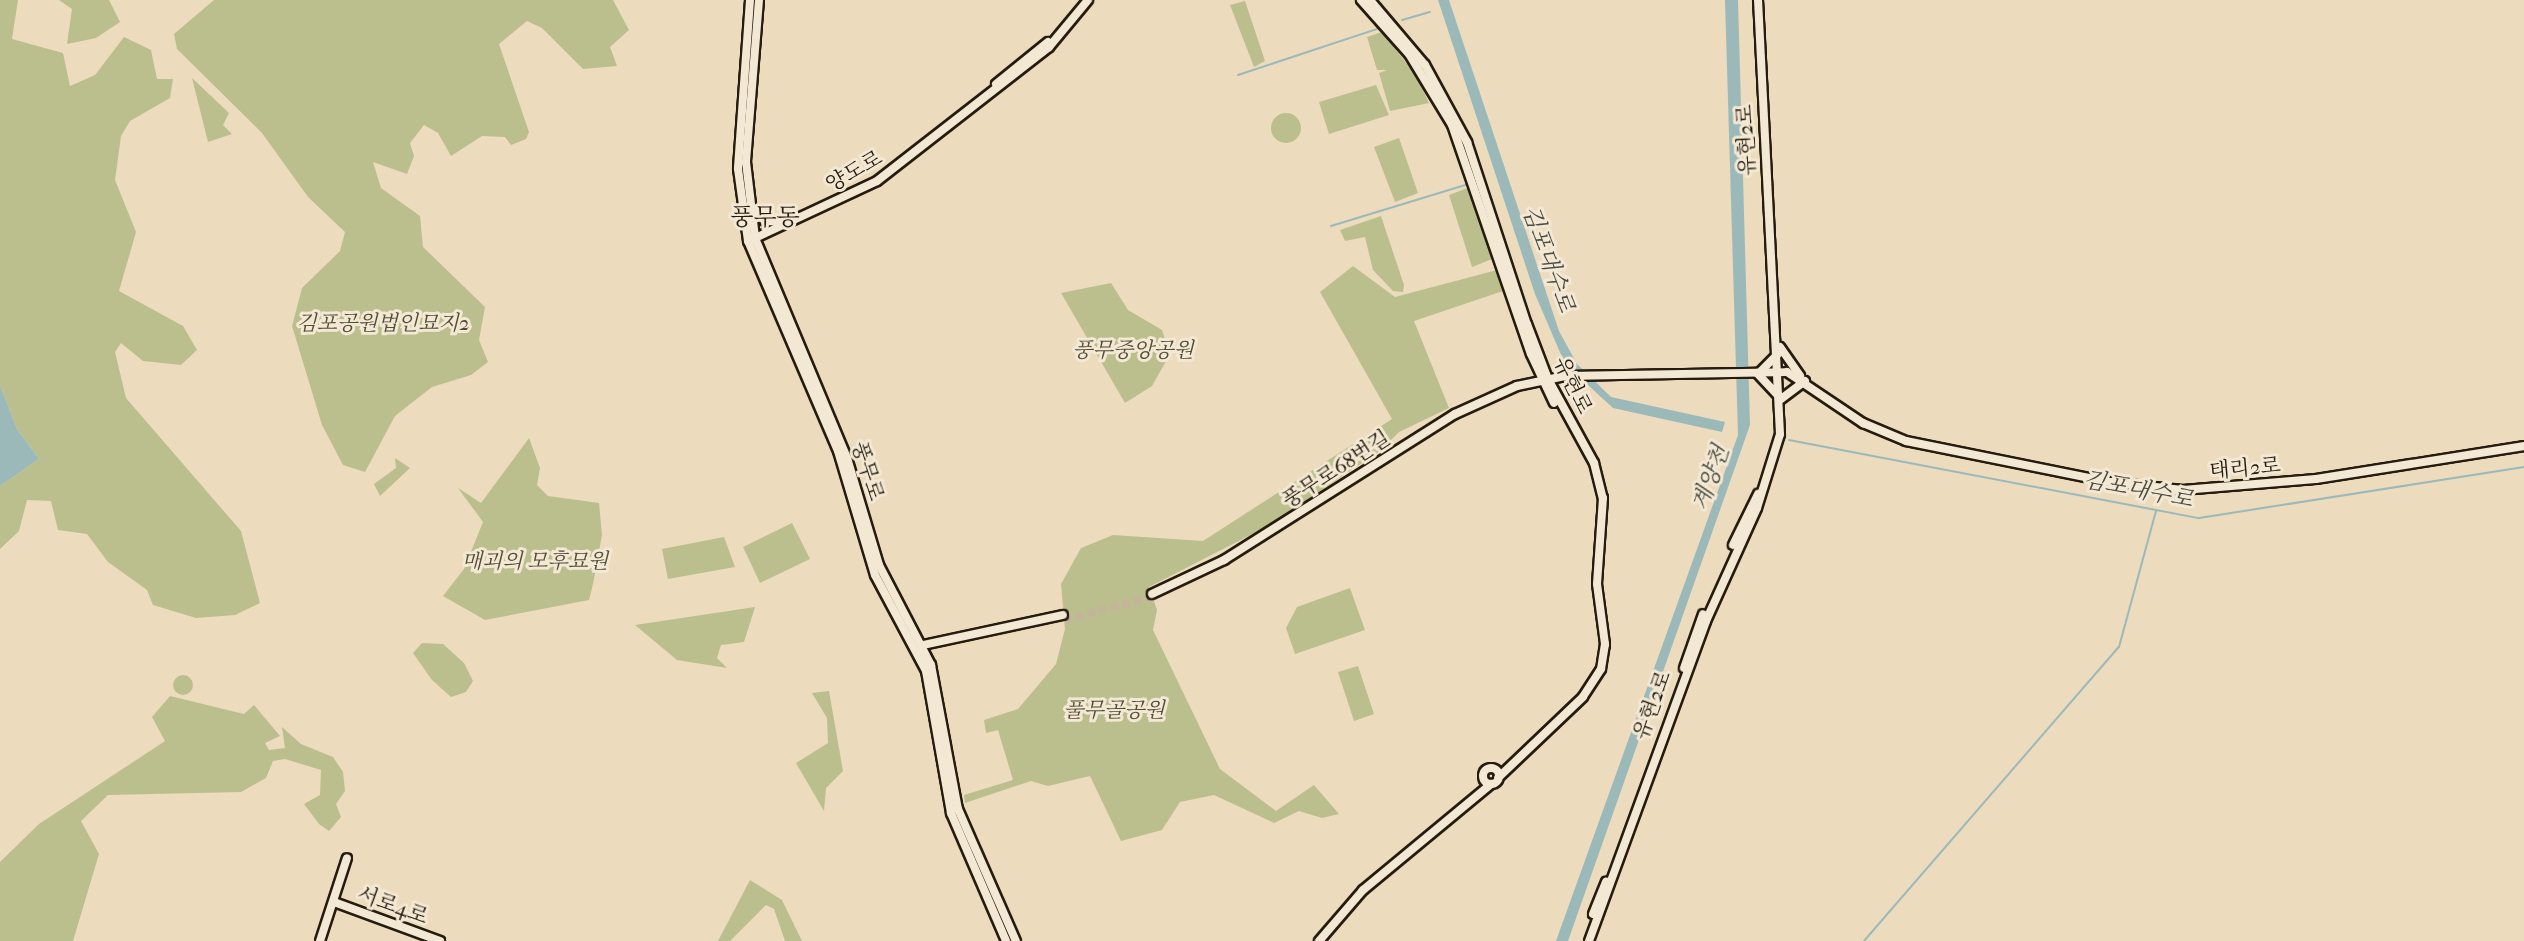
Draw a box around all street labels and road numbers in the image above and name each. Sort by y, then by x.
street label: 유현2로 [1732,104,1760,176]
street label: 양도로 [821,145,887,197]
street label: 유현로 [1548,352,1598,418]
street label: 풍무로68번길 [1277,425,1395,513]
street label: 풍무로 [847,438,889,504]
street label: 태리2로 [2208,452,2282,484]
street label: 유현2로 [1628,667,1676,743]
street label: 서로4로 [354,881,432,929]

